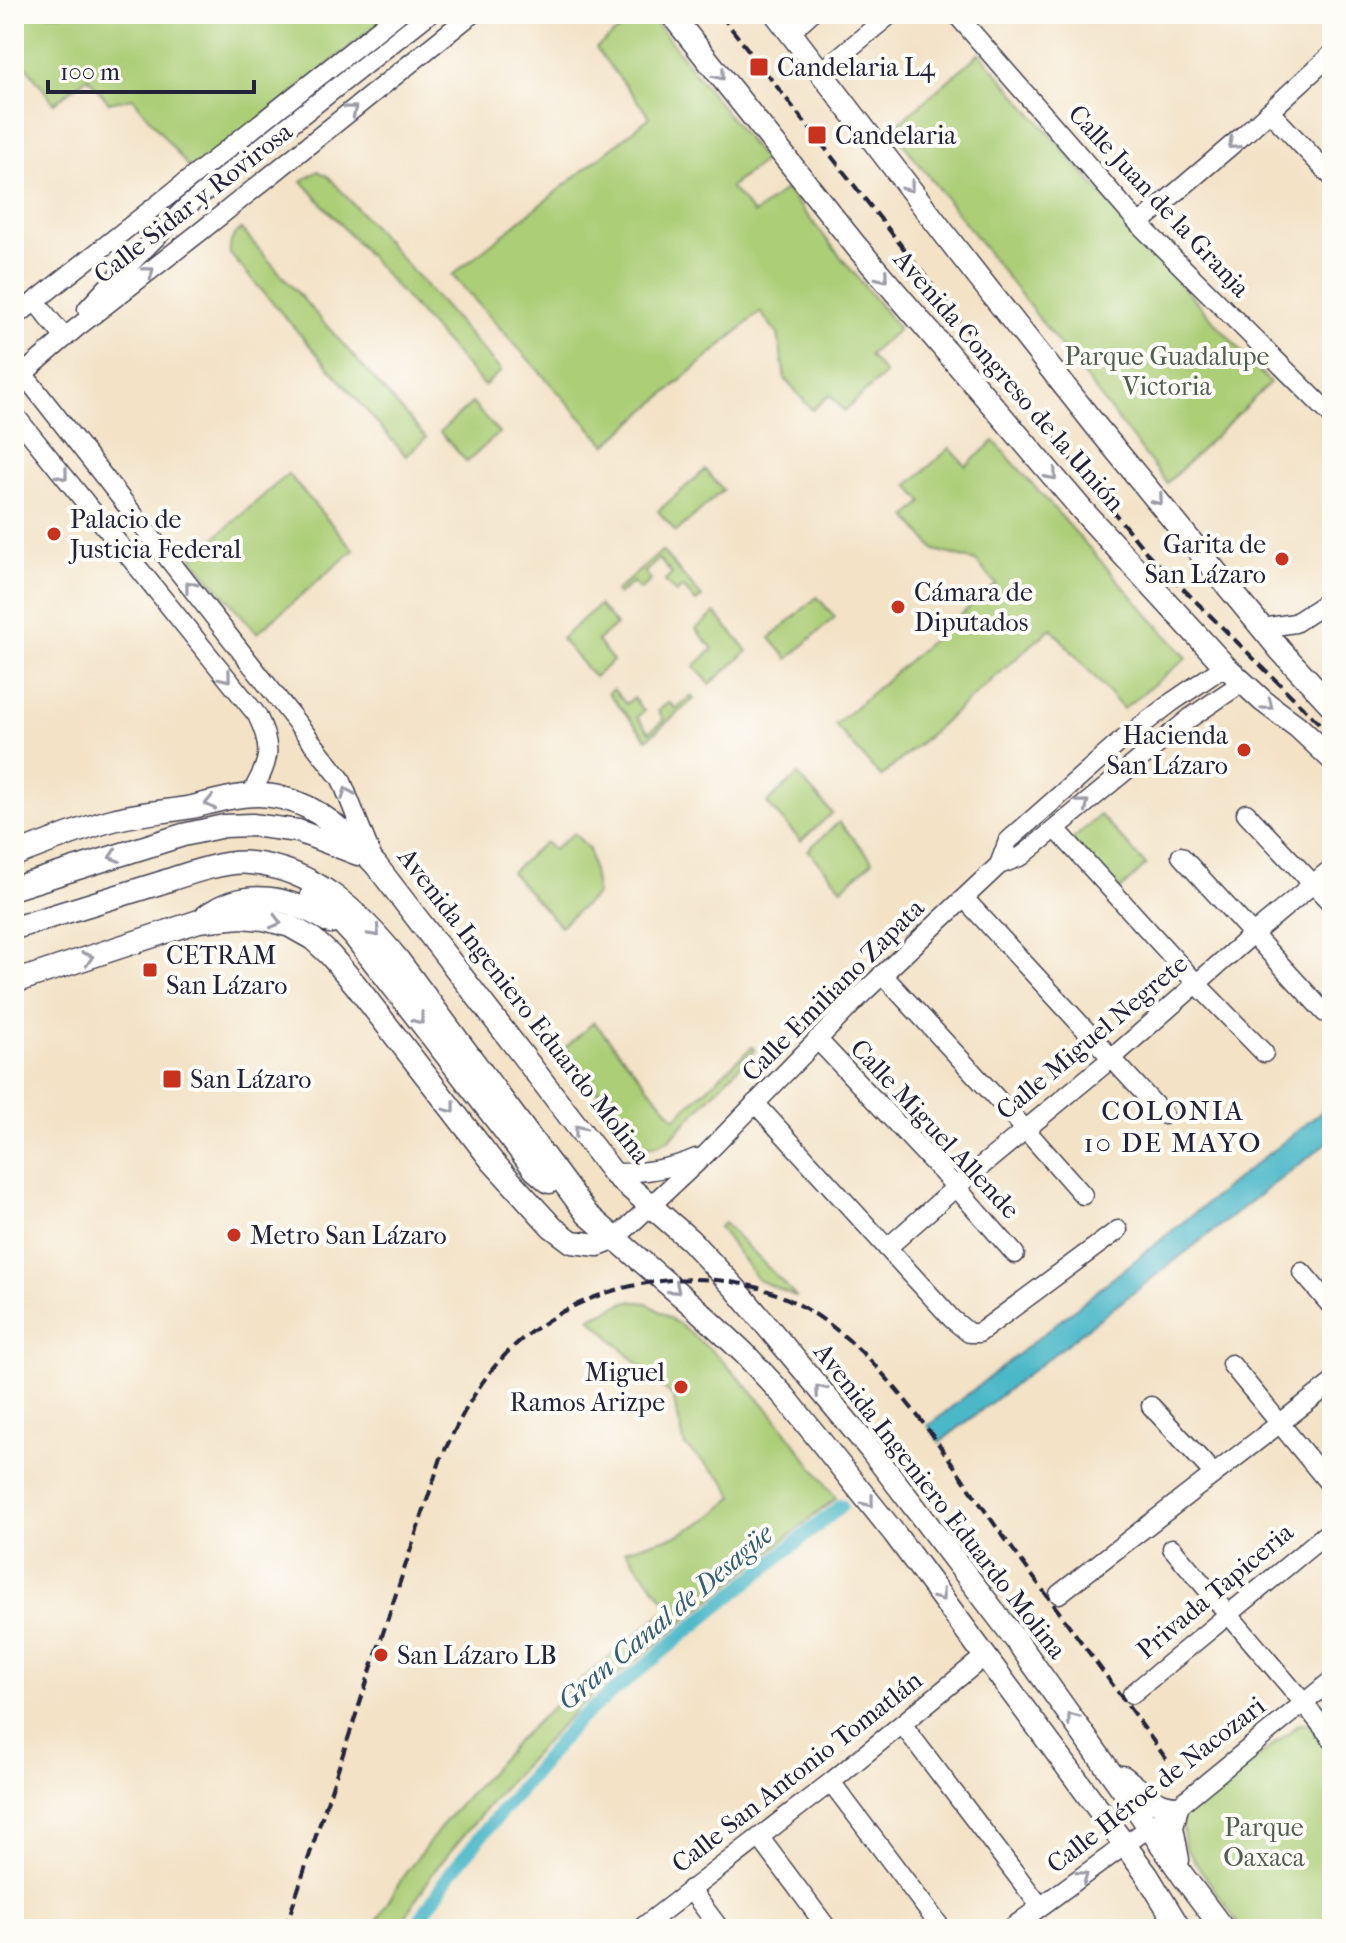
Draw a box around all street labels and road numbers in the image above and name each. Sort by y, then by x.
street label: Calle Juan de la Granja [1062,98,1257,304]
street label: Calle Sidar y Rovirosa [88,115,299,290]
street label: Avenida Congreso de la Unión [886,243,1131,518]
street label: Avenida Ingeniero Eduardo Molina [391,841,657,1171]
street label: Calle Emiliano Zapata [735,892,931,1088]
street label: Calle Miguel Negrete [990,948,1194,1126]
street label: Calle Miguel Allende [844,1033,1026,1225]
street label: Avenida Ingeniero Eduardo Molina [807,1336,1073,1666]
street label: Privada Tapiceria [1131,1516,1300,1665]
street label: Calle San Antonio Tomatlán [666,1665,928,1879]
street label: Calle Héroe de Nacozari [1041,1690,1272,1880]

